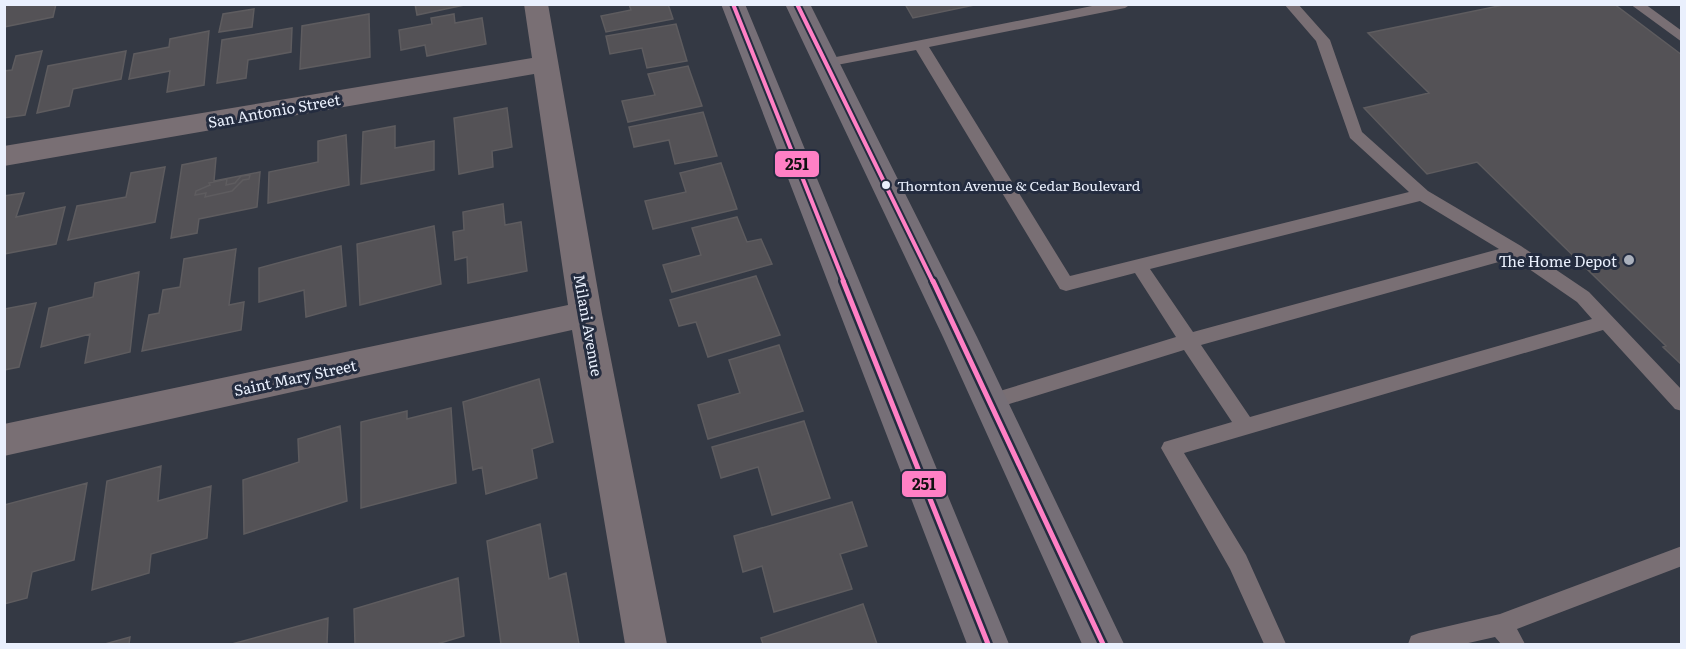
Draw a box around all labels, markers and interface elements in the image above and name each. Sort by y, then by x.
street label: San Antonio Street [206,87,342,133]
line badge: 251 [774,150,820,178]
text: 251 [785,151,809,175]
place label: Thornton Avenue & Cedar Boulevard [897,175,1141,195]
marker: Thornton Avenue & Cedar Boulevard [880,179,892,191]
place label: The Home Depot [1498,249,1617,272]
marker: The Home Depot [1622,253,1636,267]
street label: Milani Avenue [569,272,609,378]
street label: Saint Mary Street [232,353,358,401]
line badge: 251 [901,470,947,498]
text: 251 [912,471,936,495]

